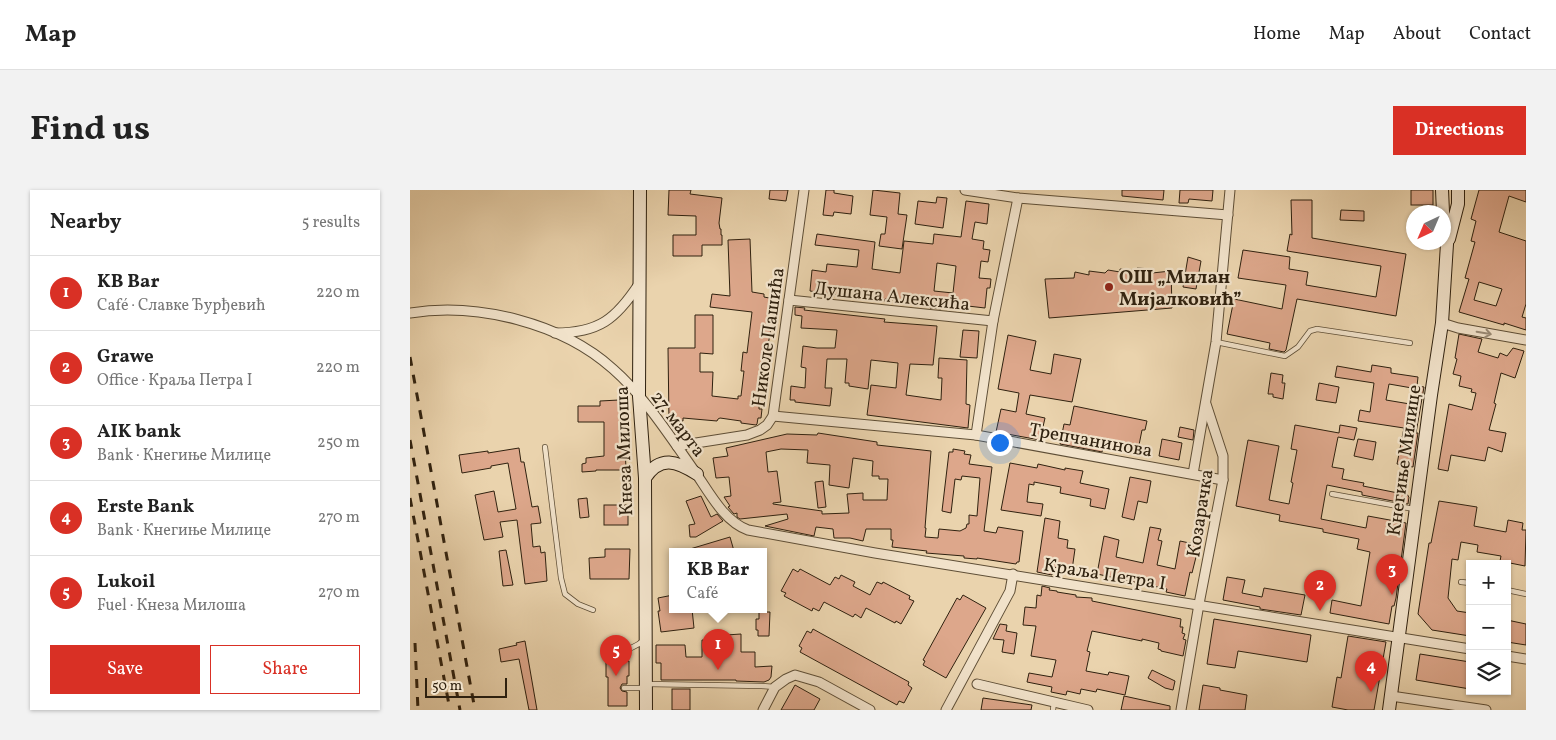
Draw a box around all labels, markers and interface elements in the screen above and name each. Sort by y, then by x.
text: Map [25,18,76,52]
text: Home [1253,22,1301,47]
text: Map [1329,22,1365,47]
text: About [1393,22,1441,47]
text: Contact [1469,22,1531,47]
text: Find us [30,106,150,154]
button: Directions [1393,106,1526,155]
north arrow [1406,205,1451,250]
text: Nearby [50,208,121,237]
text: 5 results [302,212,360,234]
place label: ОШ „Милан Мијалковић” [1119,265,1242,313]
street label: Николе Пашића [746,266,792,409]
text: KB Bar [97,269,159,295]
street label: Душана Алексића [812,276,971,318]
marker: ОШ „Милан Мијалковић” [1103,281,1115,293]
text: 1 [63,282,69,304]
text: 220 m [316,282,360,304]
text: Café · Славке Ђурђевић [97,295,266,317]
one-way arrow [1476,328,1492,338]
text: Grawe [97,344,154,370]
text: 2 [62,357,70,379]
text: 220 m [316,357,360,379]
text: Office · Краља Петра I [97,370,252,392]
street label: Кнегиње Милице [1382,383,1428,538]
street label: Кнеза Милоша [610,386,640,516]
street label: 27. марта [644,386,711,463]
street label: Трепчанинова [1027,417,1154,465]
text: AIK bank [97,419,181,445]
your location [987,430,1013,456]
text: 3 [62,432,70,454]
text: 250 m [317,432,360,454]
text: Bank · Кнегиње Милице [97,445,271,467]
street label: Козарачка [1181,467,1221,559]
text: Erste Bank [97,494,194,520]
text: 4 [61,507,71,529]
text: 270 m [318,507,360,529]
text: Bank · Кнегиње Милице [97,520,271,542]
popup [669,548,767,613]
street label: Краља Петра I [1042,552,1168,597]
pin: 3 [1376,554,1408,595]
text: KB Bar [687,557,749,583]
map controls [1466,560,1511,695]
button: + [1466,560,1511,605]
text: Lukoil [97,569,155,595]
pin: 2 [1304,570,1336,611]
text: 5 [62,582,70,604]
text: 270 m [318,582,360,604]
text: Café [687,583,718,605]
text: Fuel · Кнеза Милоша [97,595,246,617]
button: − [1466,605,1511,650]
pin: 1 [702,629,734,670]
pin: 5 [600,635,632,676]
button: Save [50,645,200,694]
button: Share [210,645,360,694]
button: layers [1466,650,1511,695]
pin: 4 [1355,651,1387,692]
scale bar [425,675,508,698]
text: 50 m [432,677,462,696]

